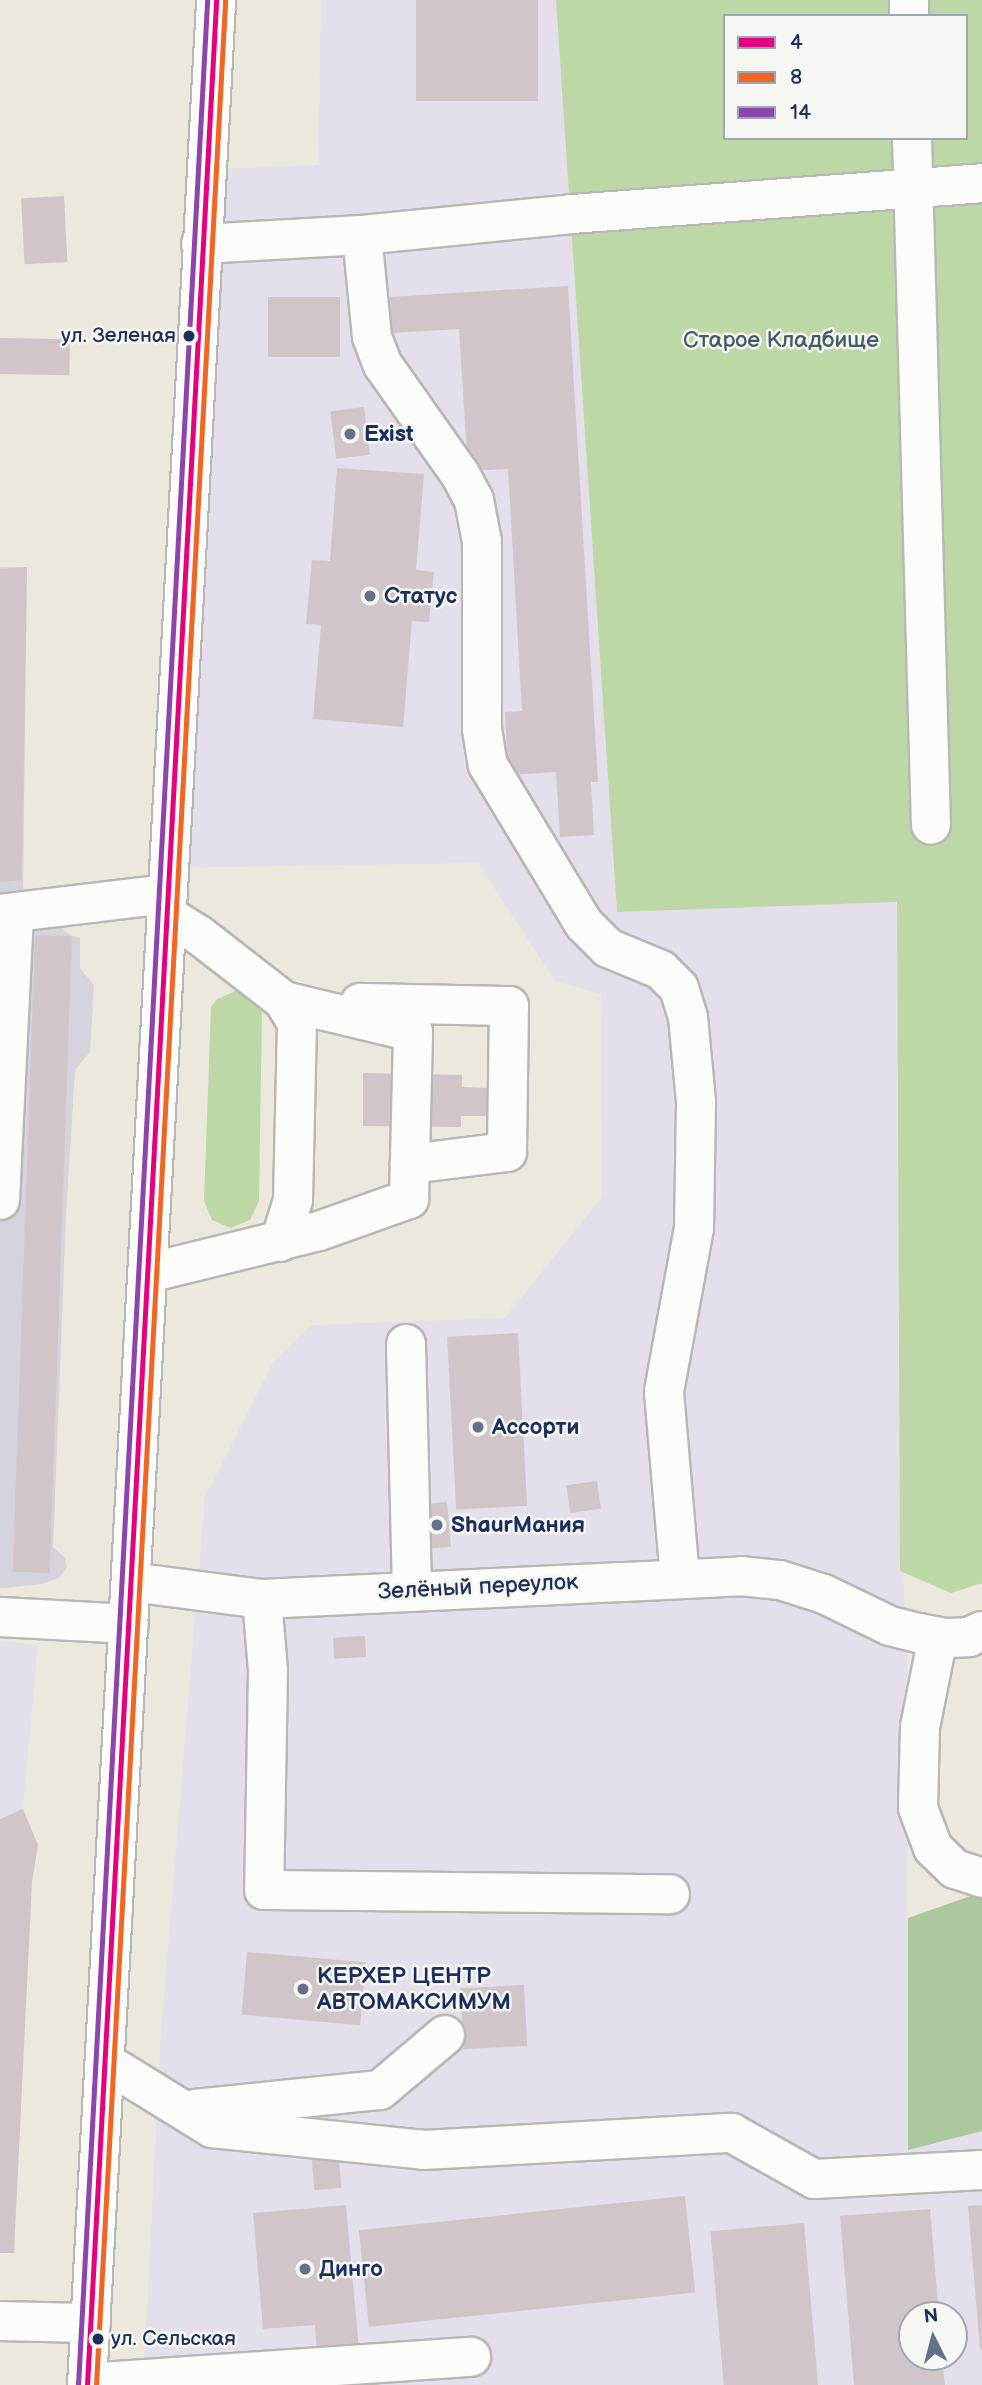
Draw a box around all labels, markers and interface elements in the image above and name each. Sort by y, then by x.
legend [723,14,968,140]
text: 4 [790,30,803,55]
text: 8 [790,65,802,90]
text: 14 [790,100,811,125]
place label: ул. Зеленая [61,323,176,349]
park label: Старое Кладбище [683,326,879,354]
marker: ул. Зеленая [182,329,196,343]
place label: Exist [364,420,414,448]
marker: Exist [342,426,358,442]
place label: Статус [384,582,457,610]
marker: Статус [362,588,378,604]
place label: Ассорти [492,1413,579,1441]
marker: Ассорти [470,1419,486,1435]
place label: ShaurМания [451,1511,585,1539]
marker: ShaurМания [429,1517,445,1533]
street label: Зелёный переулок [377,1568,579,1606]
place label: КЕРХЕР ЦЕНТР АВТОМАКСИМУМ [317,1962,511,2016]
marker: КЕРХЕР ЦЕНТР АВТОМАКСИМУМ [295,1981,311,1997]
place label: Динго [319,2255,383,2283]
marker: Динго [297,2261,313,2277]
north arrow [898,2301,968,2371]
text: N [923,2304,939,2329]
place label: ул. Сельская [111,2326,236,2352]
marker: ул. Сельская [91,2332,105,2346]

